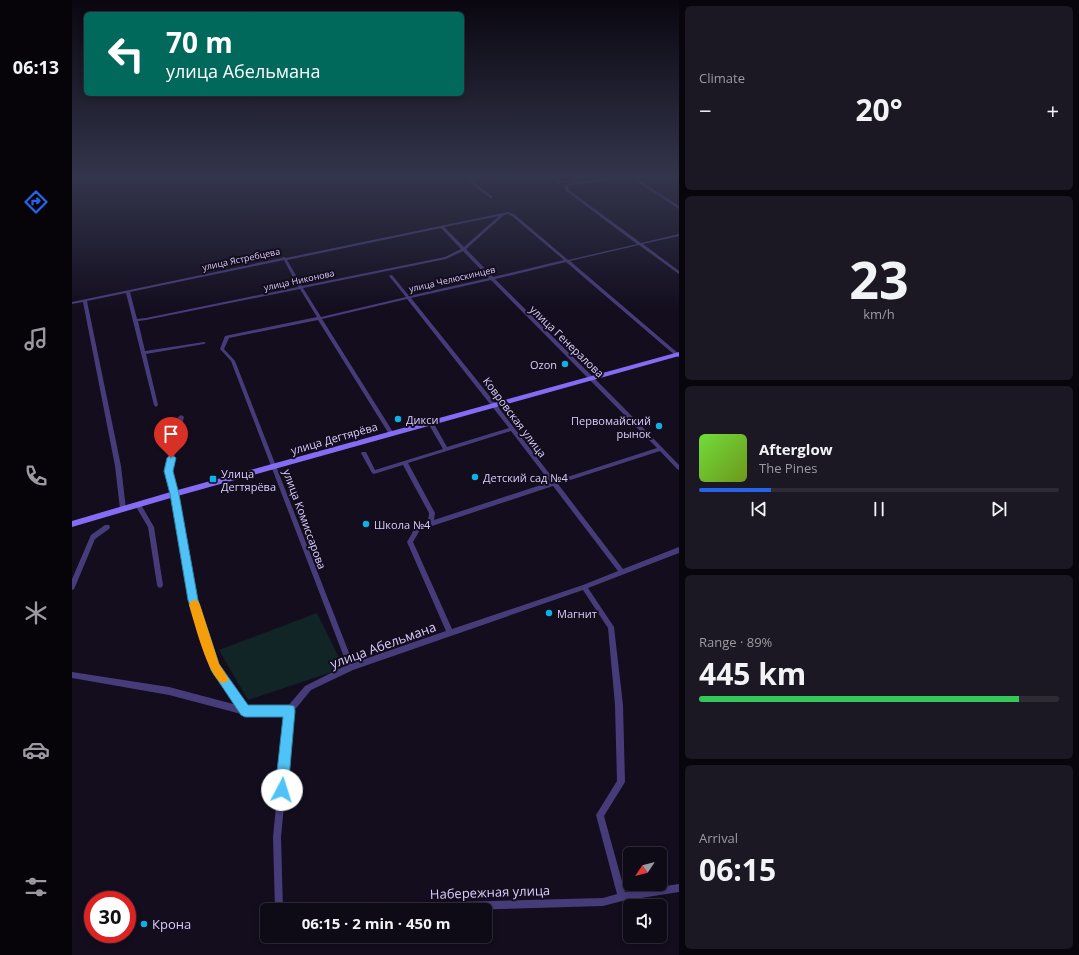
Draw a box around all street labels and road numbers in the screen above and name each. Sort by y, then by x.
street label: улица Ястребцева [201,244,281,274]
street label: улица Челюскинцев [407,263,497,295]
street label: улица Никонова [262,266,336,294]
street label: улица Генералова [527,302,607,380]
street label: Ковровская улица [480,374,550,460]
street label: улица Дегтярёва [289,418,379,458]
street label: улица Комиссарова [280,467,330,571]
street label: улица Абельмана [328,617,438,673]
street label: Набережная улица [430,881,550,903]

